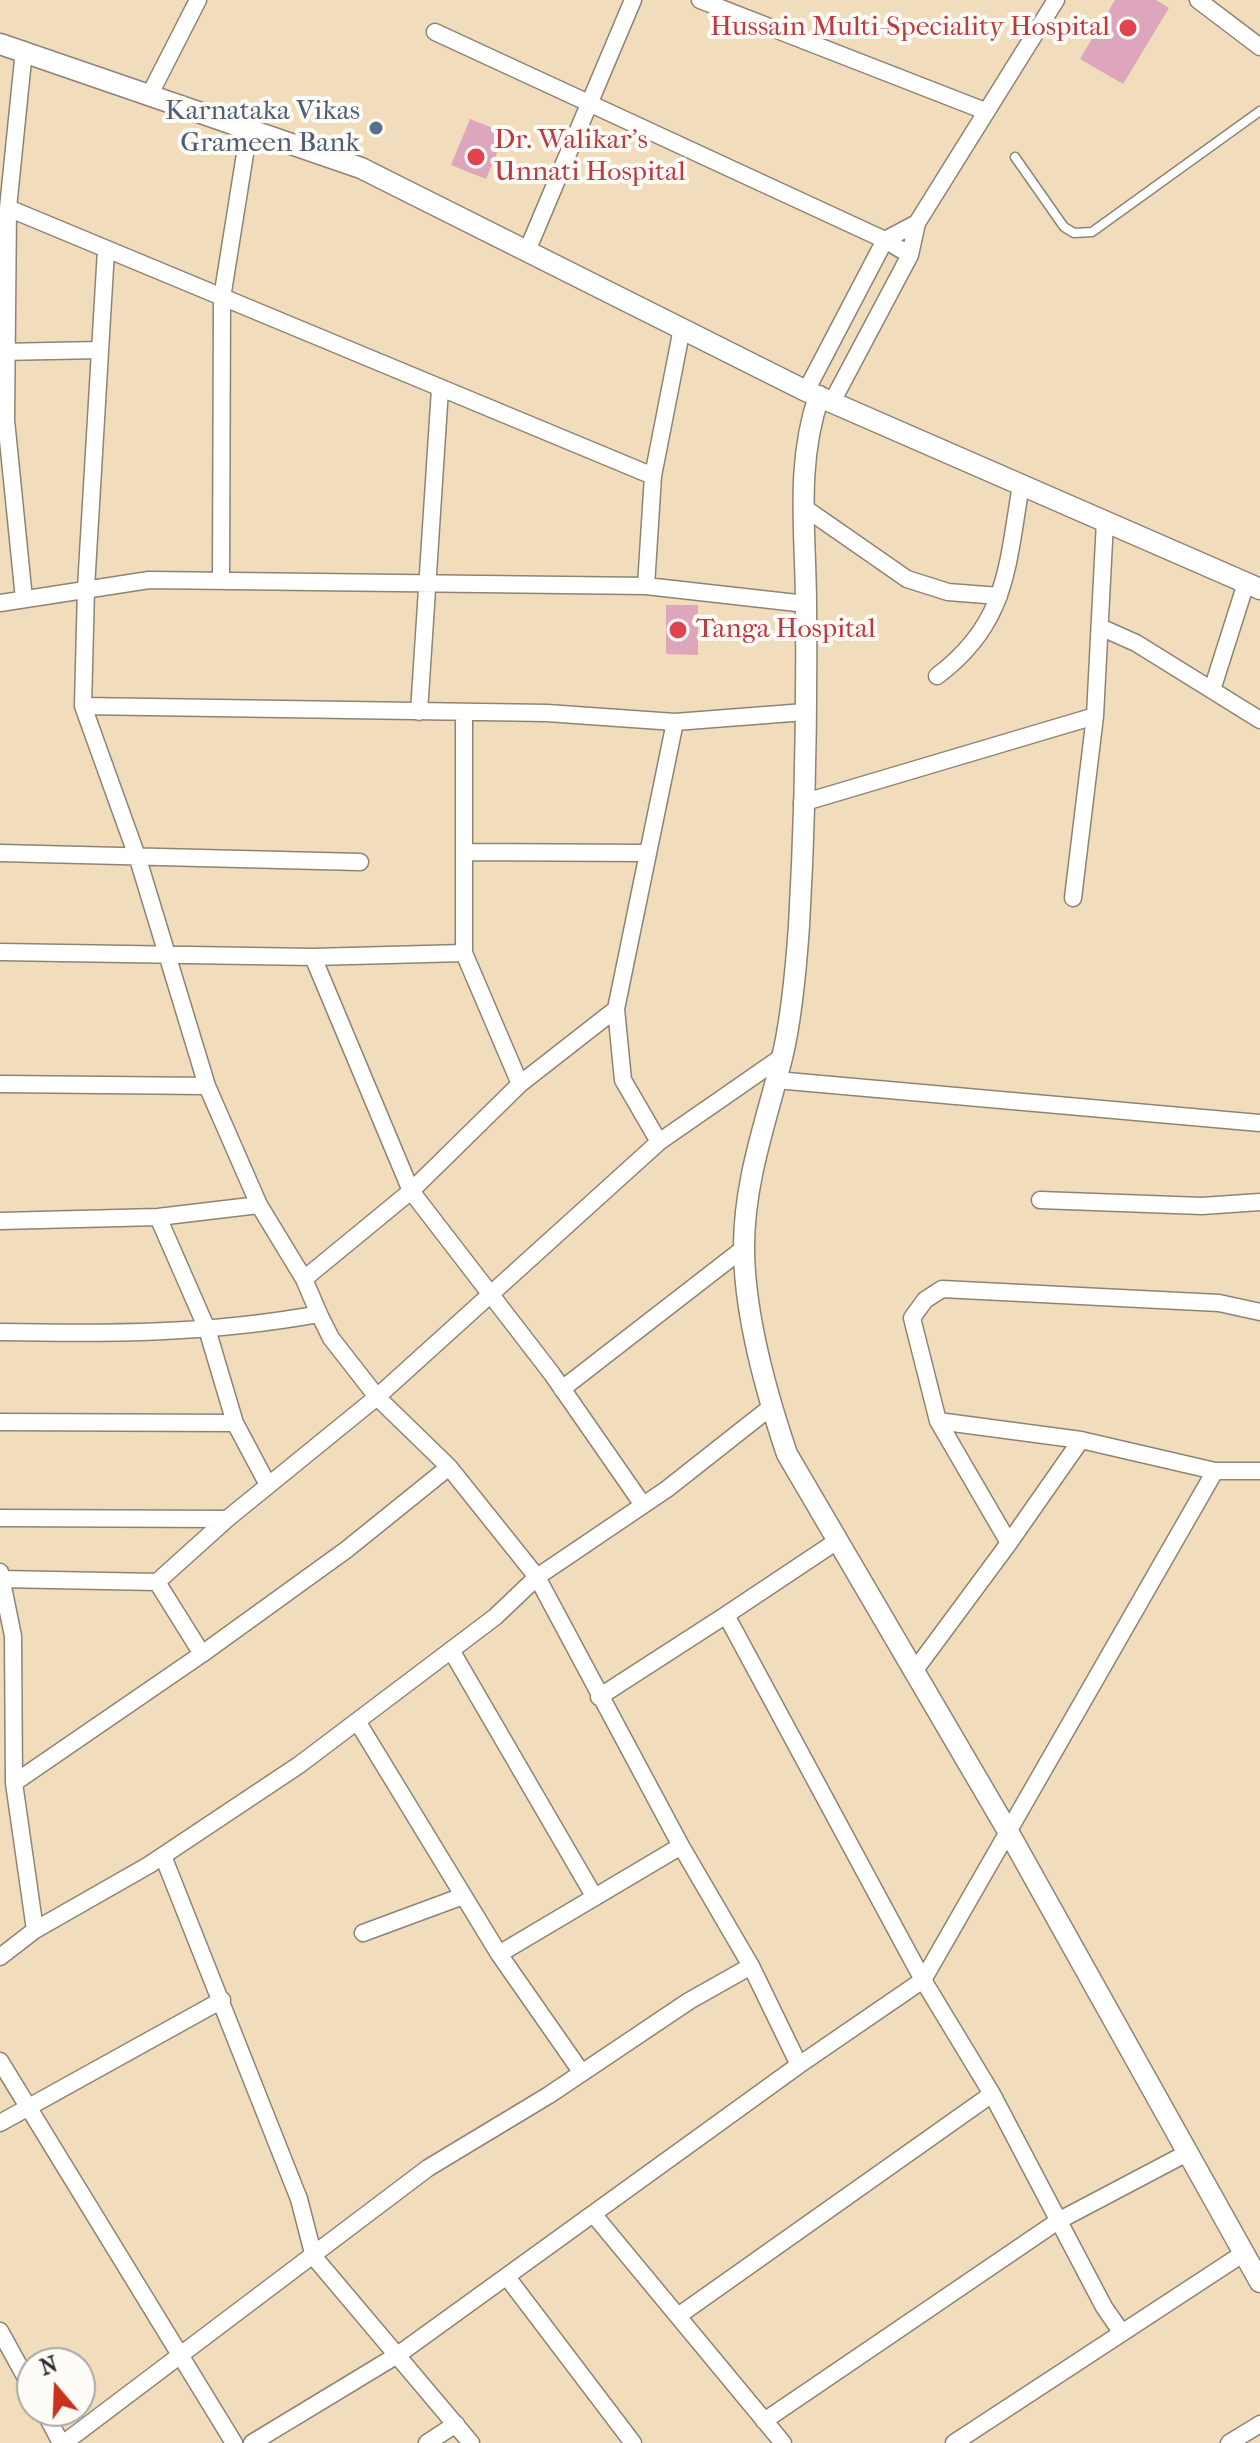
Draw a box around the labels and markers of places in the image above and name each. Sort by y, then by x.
place label: Hussain Multi-Speciality Hospital [710,11,1110,45]
marker: Hussain Multi-Speciality Hospital [1117,17,1139,39]
place label: Karnataka Vikas Grameen Bank [165,95,360,161]
marker: Karnataka Vikas Grameen Bank [367,119,385,137]
place label: Dr. Walikar's Unnati Hospital [494,124,686,190]
marker: Dr. Walikar's Unnati Hospital [465,146,487,168]
place label: Tanga Hospital [696,613,876,647]
marker: Tanga Hospital [667,619,689,641]

